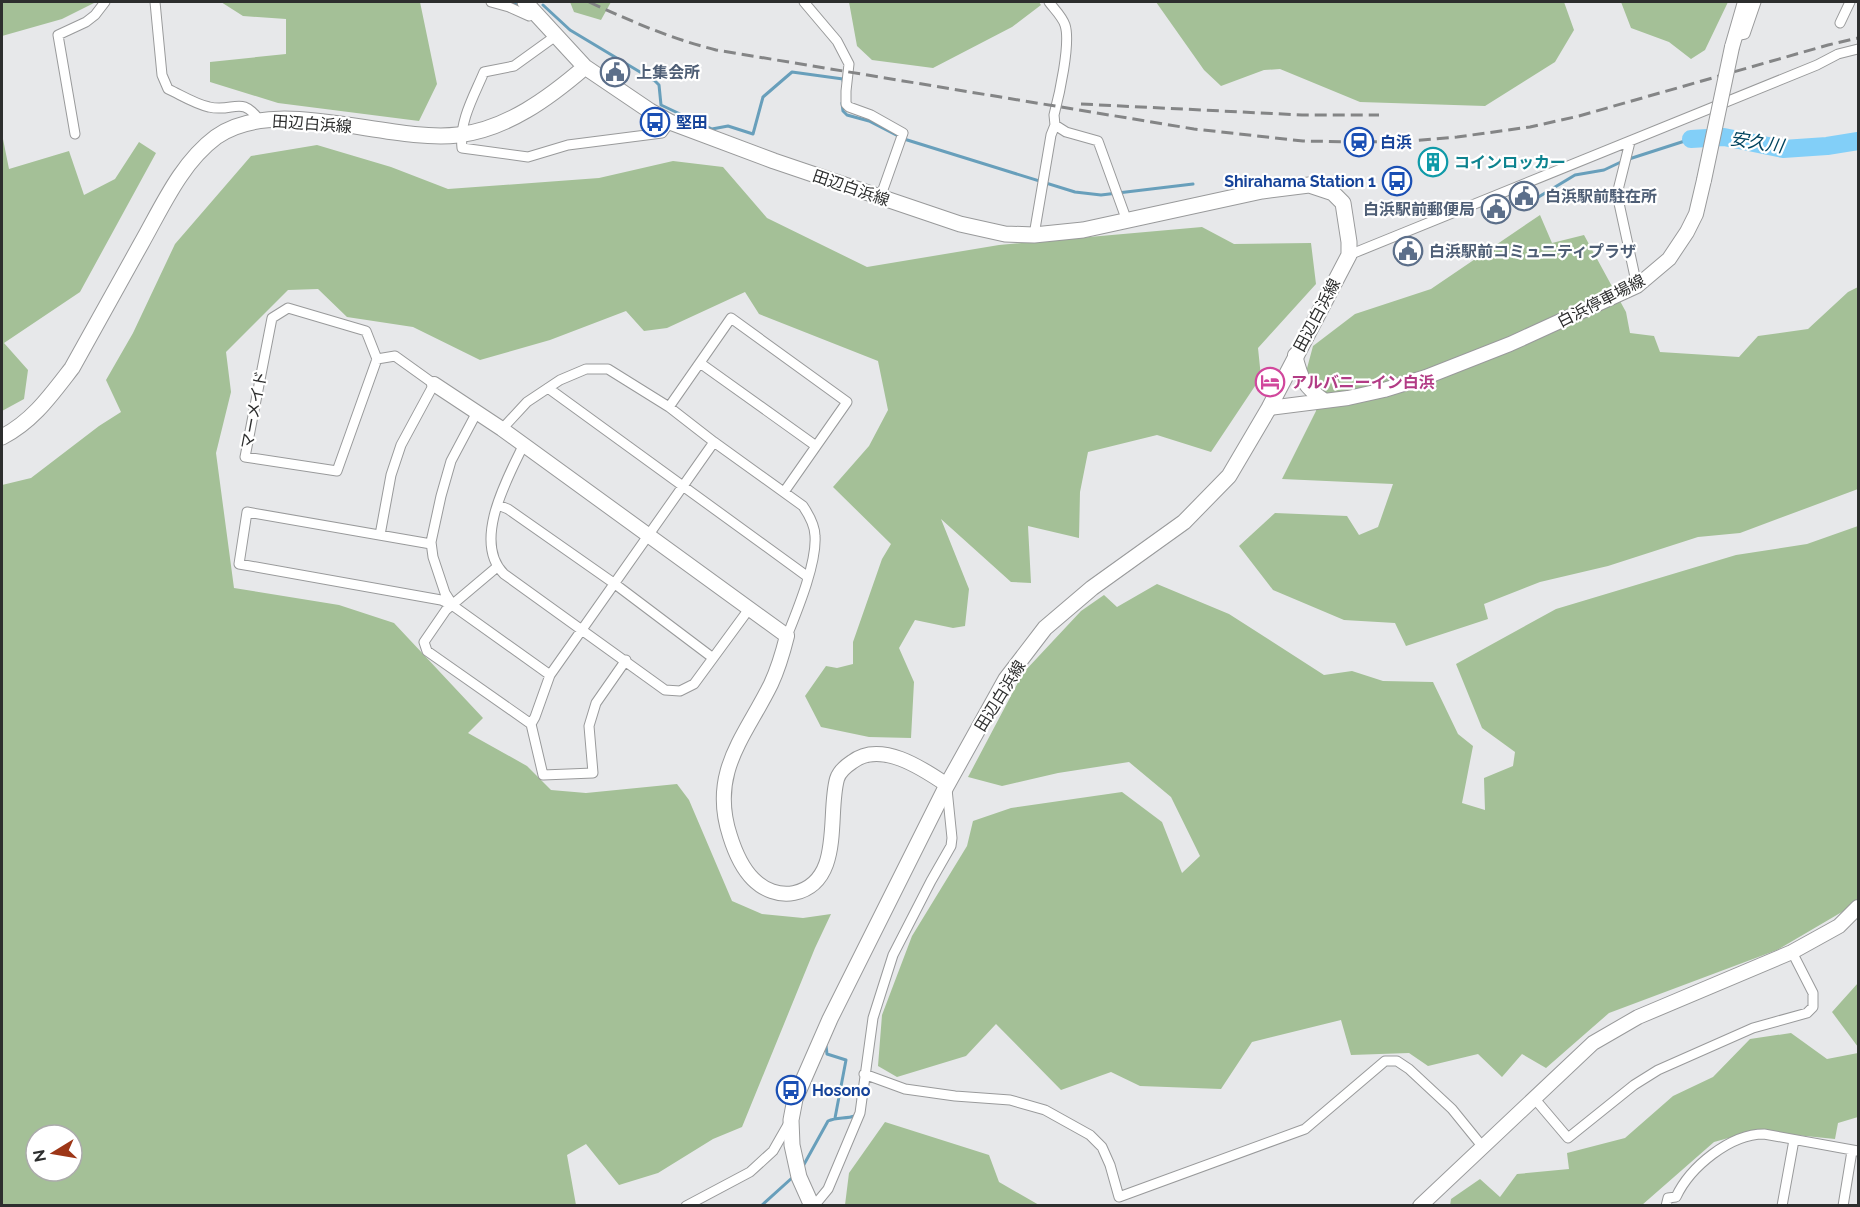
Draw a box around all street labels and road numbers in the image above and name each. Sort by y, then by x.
street label: 田辺白浜線 [271,112,353,136]
street label: 田辺白浜線 [810,166,892,210]
street label: 白浜停車場線 [1554,271,1648,331]
street label: 田辺白浜線 [1290,275,1344,355]
street label: マーメイド [237,369,271,451]
street label: 田辺白浜線 [971,657,1029,735]

